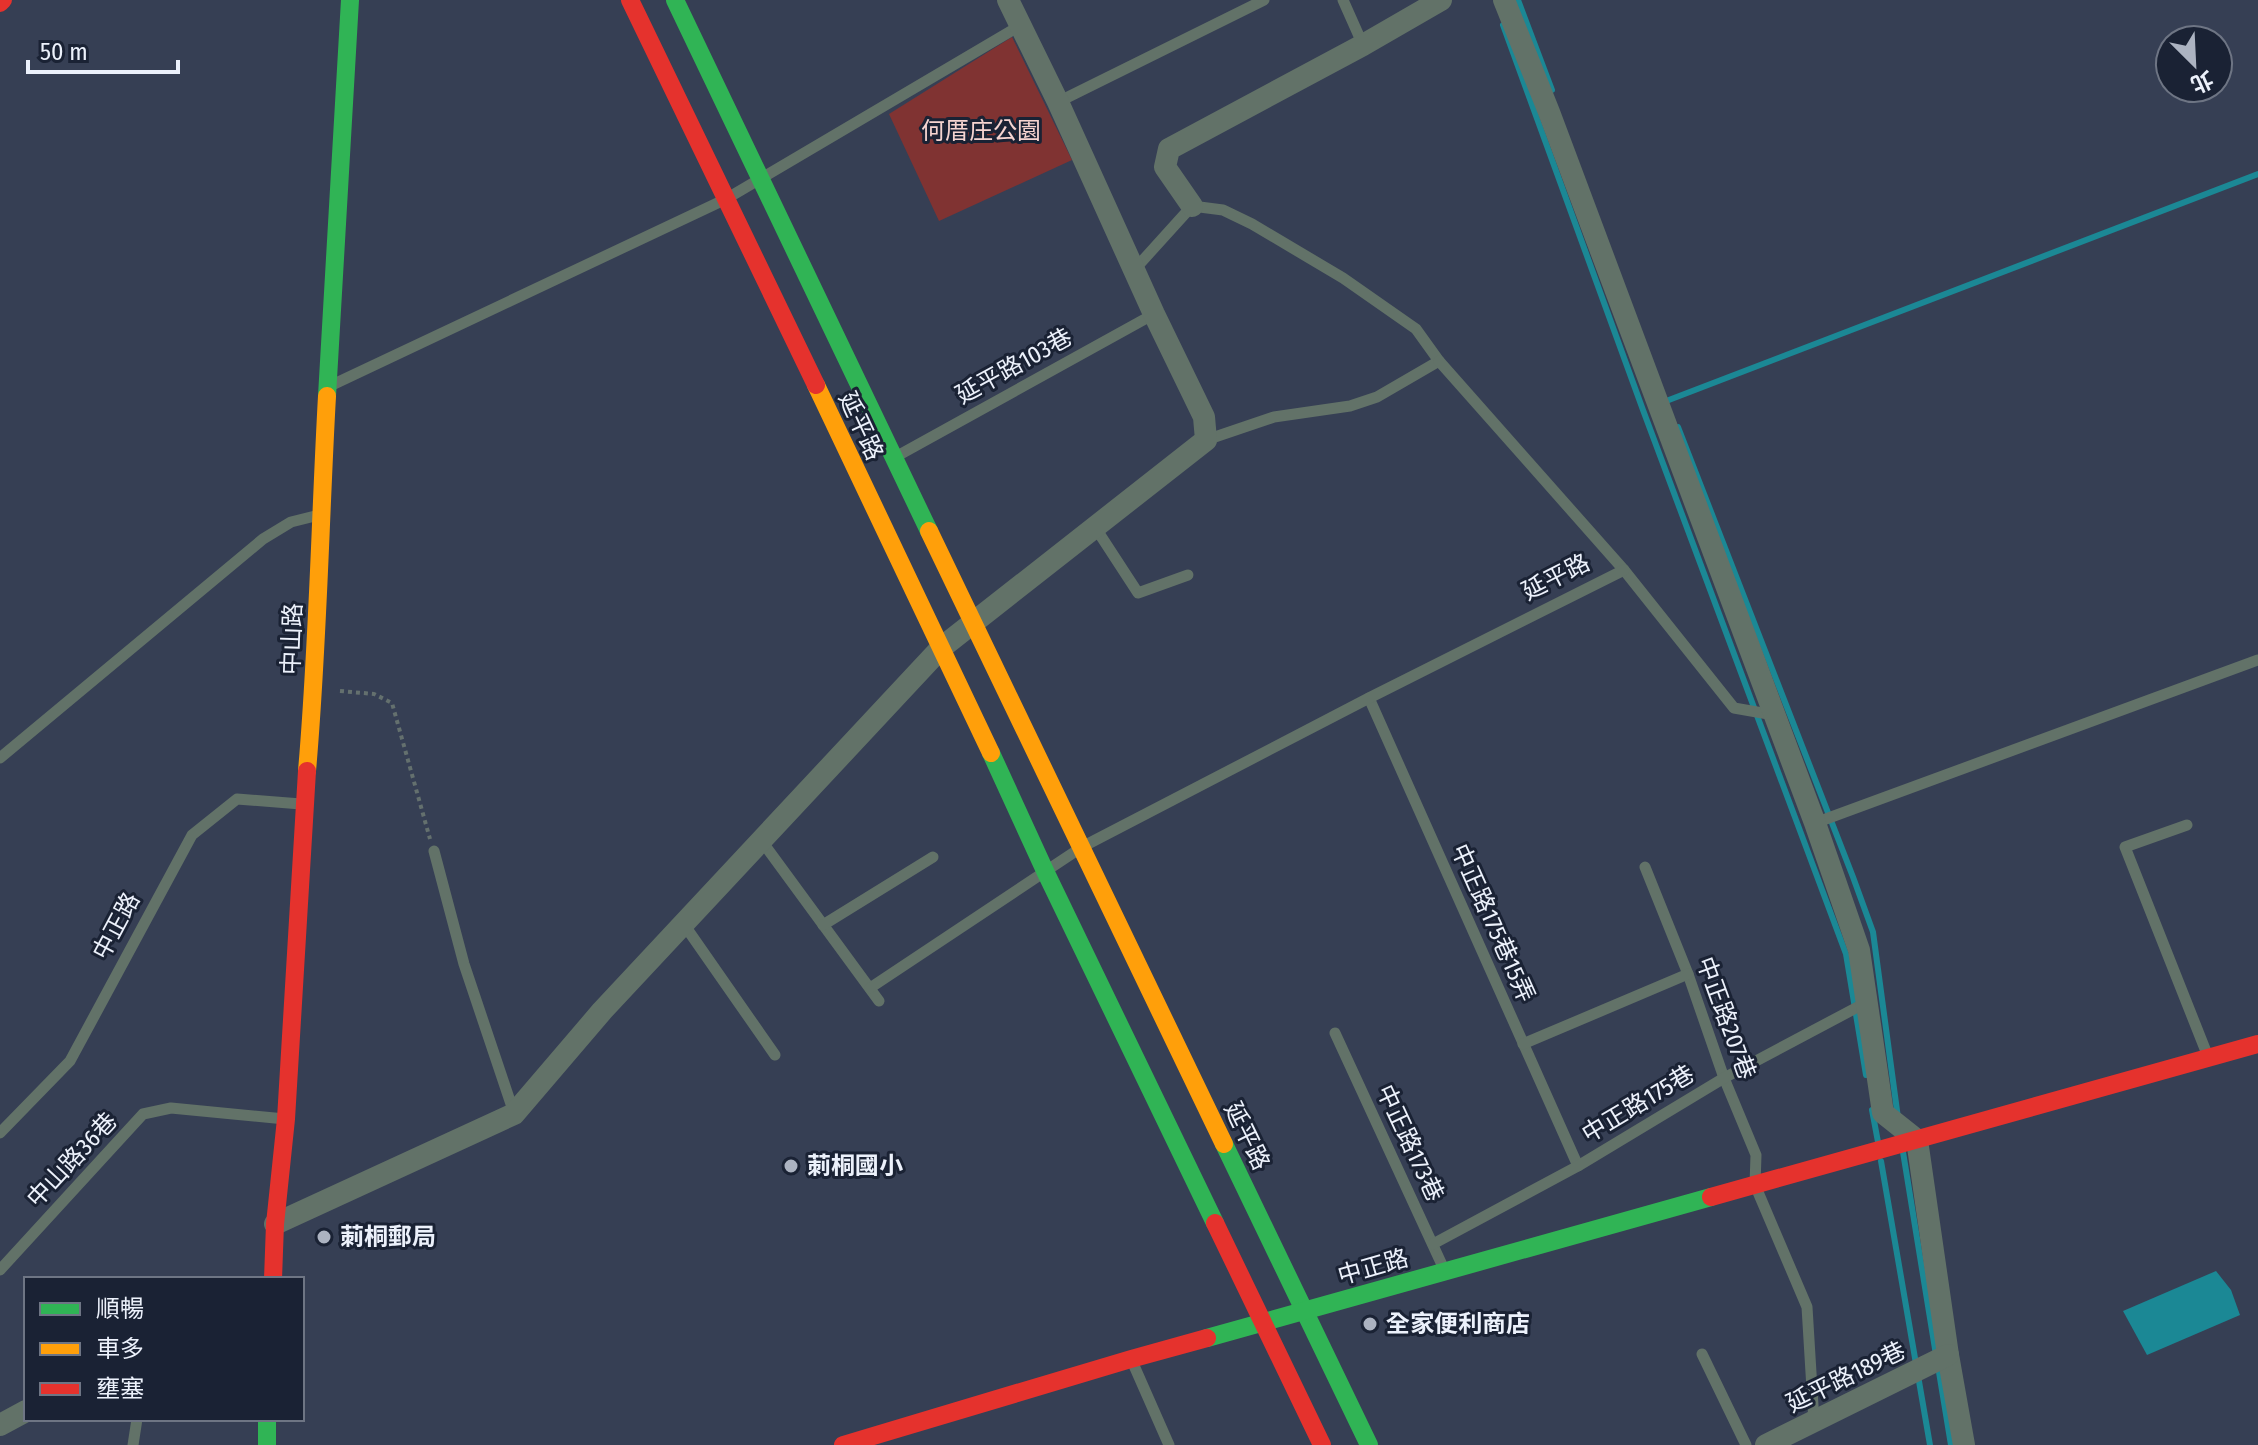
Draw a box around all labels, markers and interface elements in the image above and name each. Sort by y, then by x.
scale bar [28,24,178,74]
north arrow [2154,24,2234,104]
text: 50 m [40,38,88,66]
text: 北 [2186,65,2217,99]
park label: 何厝庄公園 [921,117,1041,145]
street label: 延平路103巷 [951,323,1077,409]
street label: 延平路 [833,387,889,465]
street label: 延平路 [1518,548,1594,606]
street label: 中山路 [277,603,307,675]
street label: 中正路175巷15弄 [1446,840,1540,1006]
street label: 中正路 [87,888,145,964]
street label: 中正路207巷 [1691,953,1761,1083]
street label: 中正路175巷 [1577,1060,1699,1148]
street label: 中正路173巷 [1371,1080,1449,1206]
street label: 延平路 [1219,1098,1275,1174]
street label: 中山路36巷 [21,1107,123,1213]
place label: 莿桐國小 [807,1152,903,1180]
marker: 莿桐國小 [782,1157,800,1175]
place label: 莿桐郵局 [340,1223,436,1251]
marker: 莿桐郵局 [315,1228,333,1246]
street label: 中正路 [1335,1244,1411,1290]
legend [24,1277,304,1421]
text: 順暢 [96,1295,144,1323]
place label: 全家便利商店 [1386,1310,1530,1338]
marker: 全家便利商店 [1361,1315,1379,1333]
text: 車多 [96,1335,144,1363]
street label: 延平路189巷 [1782,1336,1910,1418]
text: 壅塞 [96,1375,144,1403]

